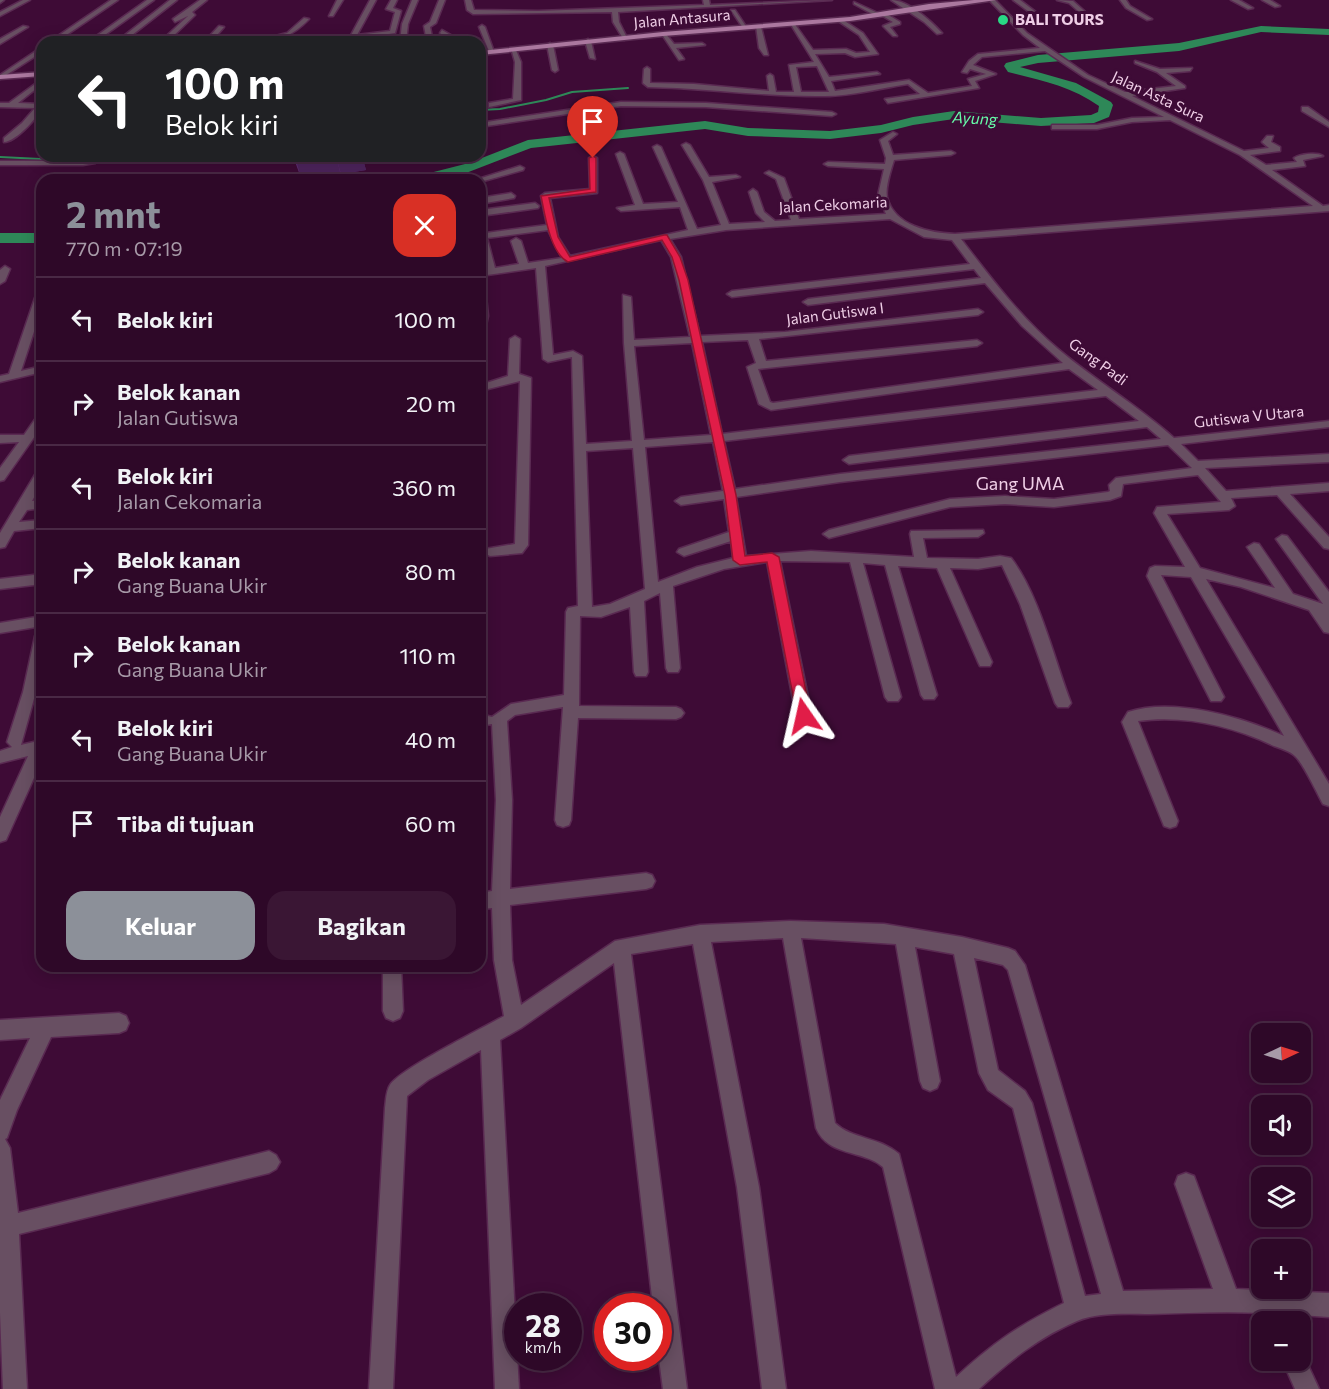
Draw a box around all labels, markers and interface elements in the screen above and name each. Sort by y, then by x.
street label: Jalan Antasura [633,5,731,31]
place label: BALI TOURS [1015,10,1104,28]
marker: BALI TOURS [996,13,1010,27]
text: 100 m [165,56,285,108]
icon: left [66,60,144,138]
street label: Jalan Asta Sura [1109,67,1208,125]
pin [567,96,618,158]
icon: arrive [576,105,609,138]
water label: Ayung [951,107,999,128]
text: Belok kiri [165,108,279,141]
text: 2 mnt [66,191,161,235]
street label: Jalan Cekomaria [778,192,888,216]
button: close [393,194,456,257]
text: 770 m · 07:19 [66,236,183,260]
street label: Jalan Gutiswa I [785,298,885,328]
icon: left [66,303,99,336]
text: Belok kiri [117,306,213,333]
text: 100 m [394,306,456,333]
street label: Gang Padi [1066,334,1131,389]
text: Belok kanan [117,378,240,405]
icon: right [66,387,99,420]
text: 20 m [406,390,456,417]
street label: Gutiswa V Utara [1193,401,1305,431]
text: Jalan Gutiswa [117,405,238,429]
text: Belok kiri [117,462,213,489]
icon: left [66,471,99,504]
street label: Gang UMA [976,472,1064,494]
text: 360 m [392,474,456,501]
text: Jalan Cekomaria [117,489,262,513]
text: Belok kanan [117,546,240,573]
icon: right [66,555,99,588]
text: 80 m [405,558,456,585]
text: Gang Buana Ukir [117,573,267,597]
text: Belok kanan [117,630,240,657]
icon: right [66,639,99,672]
text: 110 m [399,642,456,669]
text: Gang Buana Ukir [117,657,267,681]
position arrow [772,684,836,748]
text: Belok kiri [117,714,213,741]
icon: left [66,723,99,756]
text: 40 m [405,726,456,753]
text: Gang Buana Ukir [117,741,267,765]
icon: arrive [66,807,99,840]
text: Tiba di tujuan [117,810,254,837]
text: 60 m [405,810,456,837]
button: Keluar [66,891,255,960]
button: Bagikan [267,891,456,960]
north arrow [1251,1023,1311,1083]
map controls [1251,1023,1311,1371]
button: sound [1251,1095,1311,1155]
button: layers [1251,1167,1311,1227]
button: + [1251,1239,1311,1299]
speed limit sign: 30 [594,1293,672,1371]
text: 28 [525,1306,561,1343]
button: − [1251,1311,1311,1371]
text: km/h [525,1338,561,1356]

